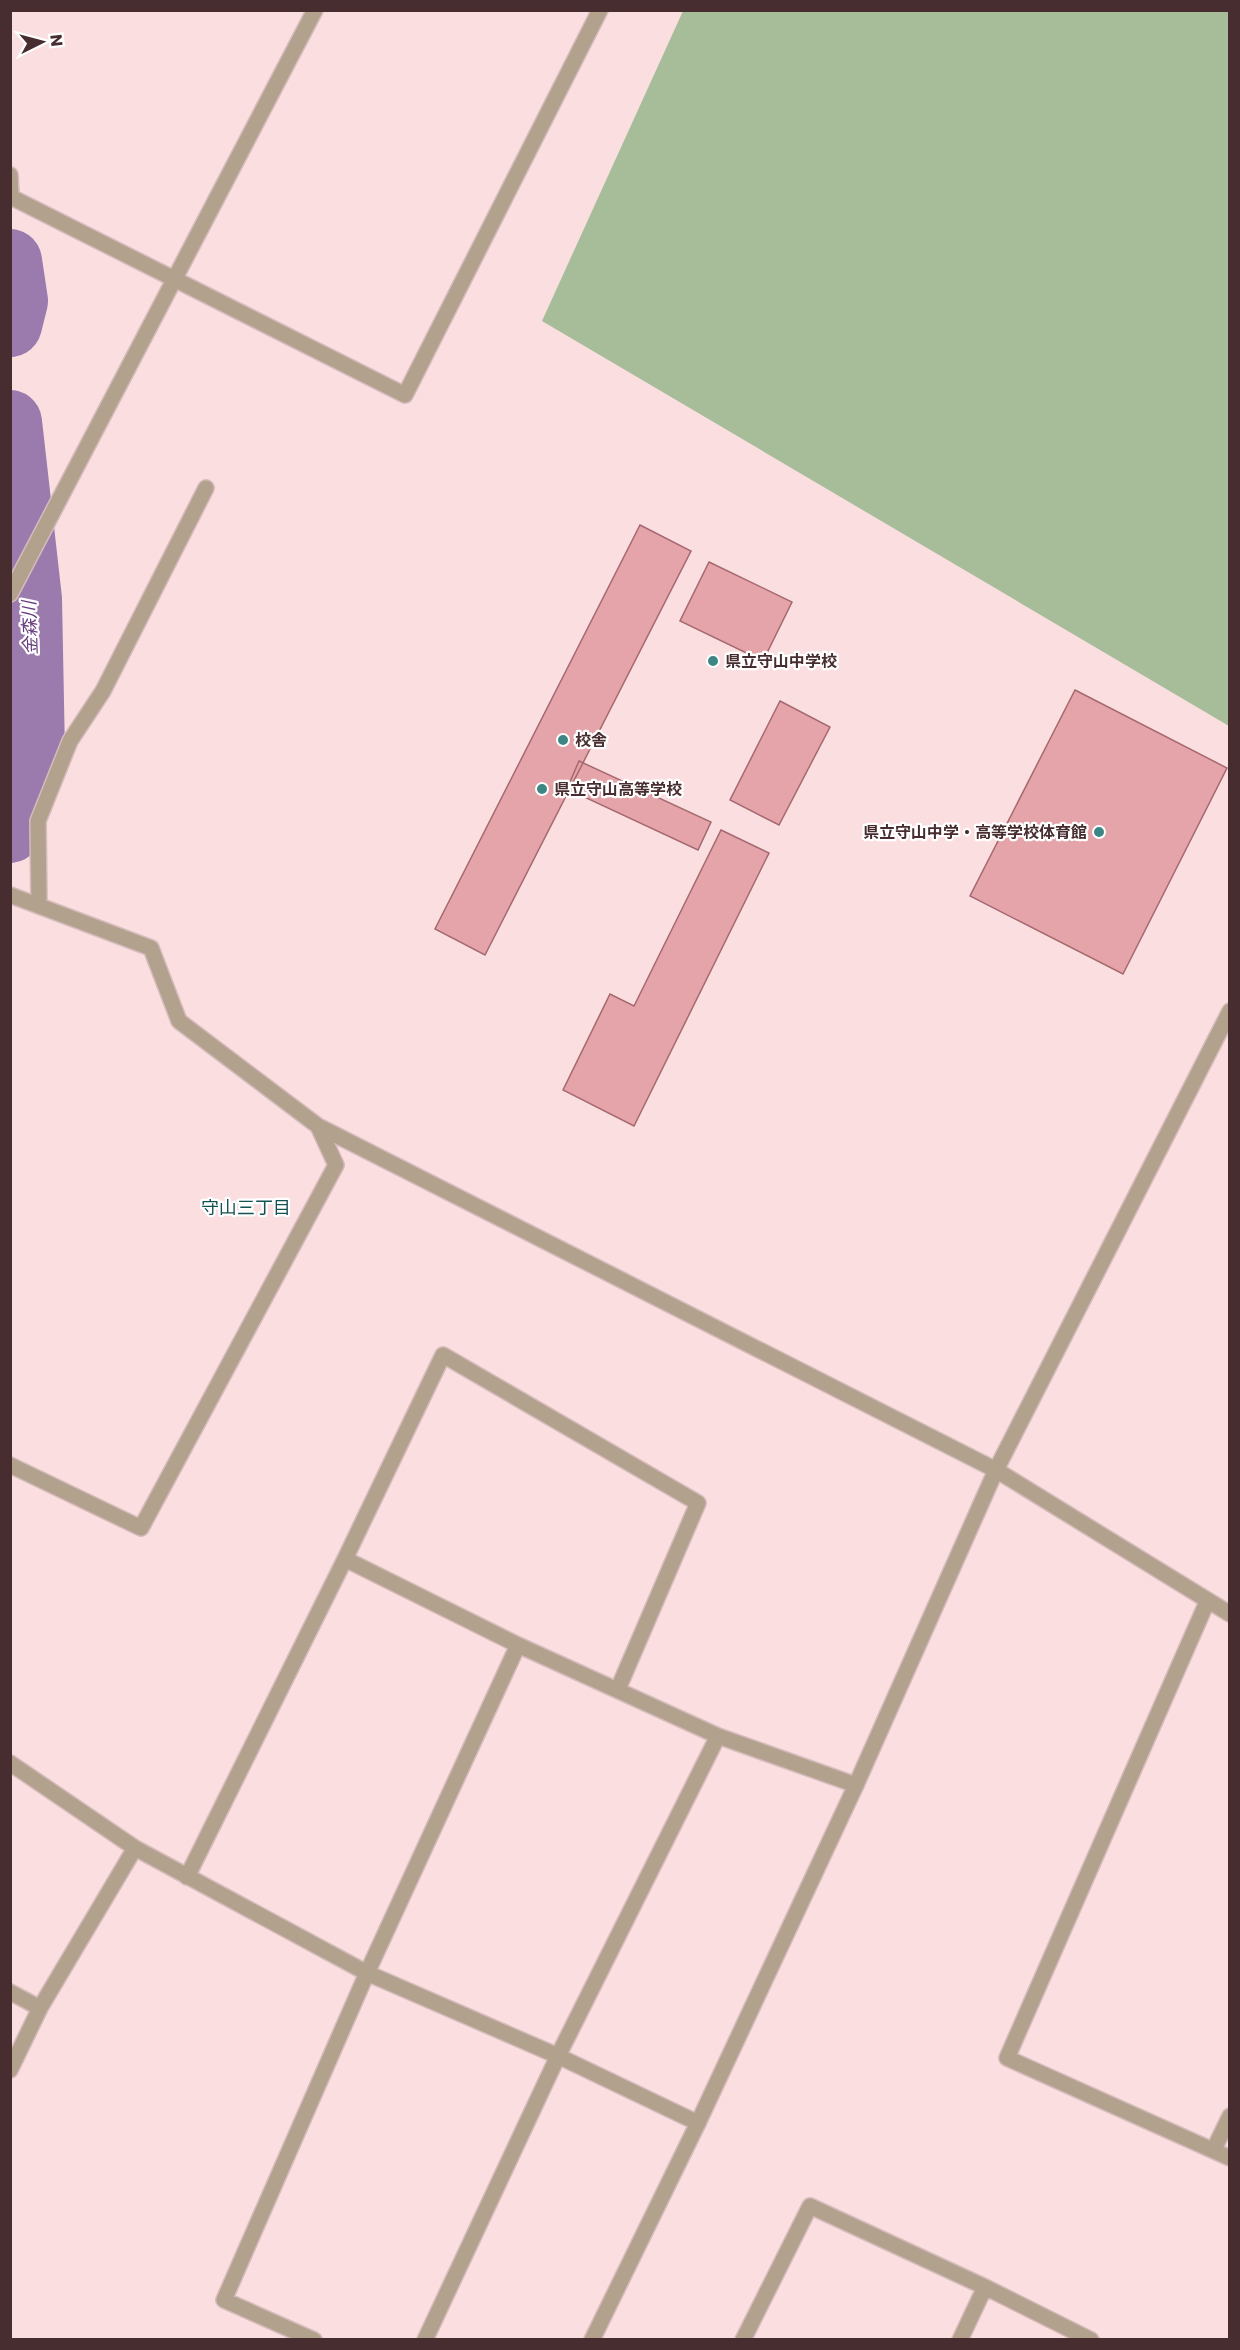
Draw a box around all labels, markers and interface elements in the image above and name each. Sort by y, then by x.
north arrow [12,12,72,72]
text: N [44,33,68,48]
water label: 金森川 [16,599,43,655]
place label: 県立守山中学校 [725,650,837,673]
marker: 県立守山中学校 [706,654,720,668]
place label: 校舎 [575,729,607,752]
marker: 校舎 [556,733,570,747]
place label: 県立守山高等学校 [554,778,682,801]
marker: 県立守山高等学校 [535,782,549,796]
place label: 県立守山中学・高等学校体育館 [863,821,1087,844]
marker: 県立守山中学・高等学校体育館 [1092,825,1106,839]
district label: 守山三丁目 [201,1195,291,1220]

